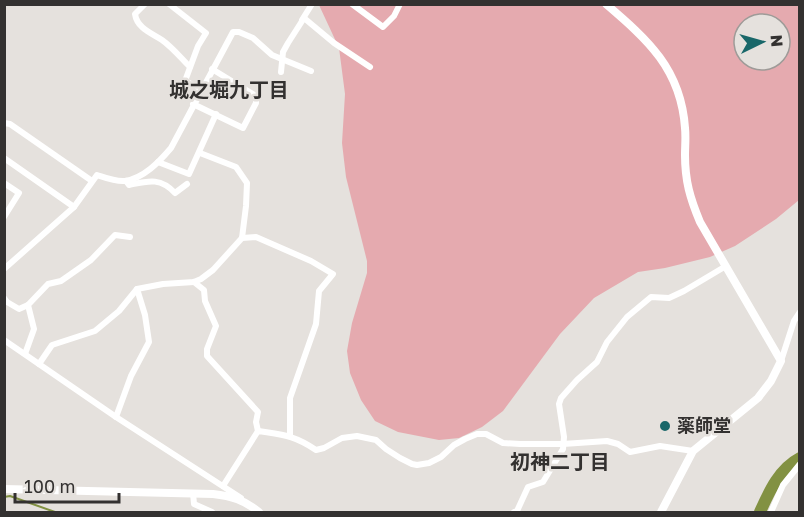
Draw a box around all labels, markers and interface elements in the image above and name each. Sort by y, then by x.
north arrow [732,12,792,72]
text: N [766,34,787,48]
district label: 城之堀九丁目 [169,77,289,101]
place label: 薬師堂 [677,414,731,436]
marker: 薬師堂 [658,419,672,433]
district label: 初神二丁目 [510,449,610,473]
scale bar [15,466,118,504]
text: 100 m [24,475,75,497]

